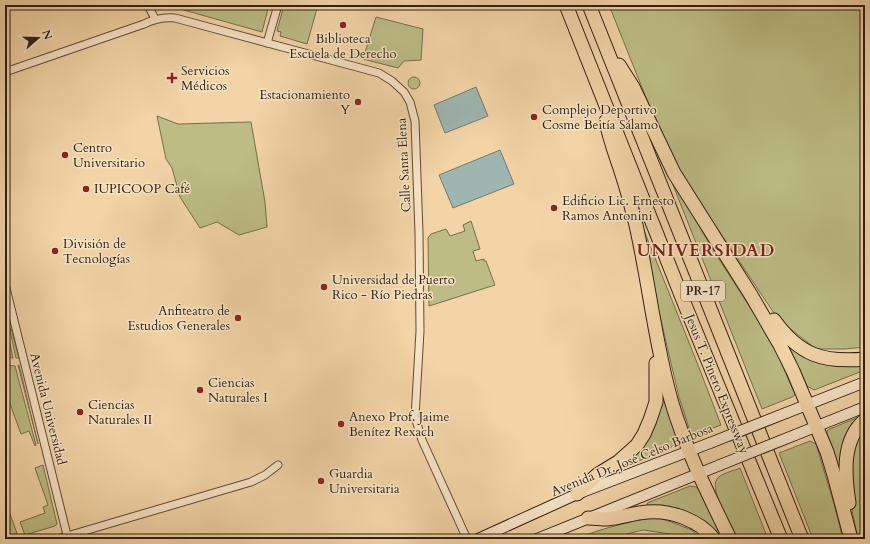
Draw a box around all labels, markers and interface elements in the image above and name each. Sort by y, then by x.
north arrow [18,18,58,58]
marker: Biblioteca Escuela de Derecho [338,20,348,30]
text: N [38,28,56,42]
place label: Biblioteca Escuela de Derecho [289,30,397,63]
place label: Servicios Médicos [181,62,229,95]
marker: Servicios Médicos [166,72,178,84]
place label: Estacionamiento Y [259,86,350,119]
marker: Estacionamiento Y [353,97,363,107]
place label: Complejo Deportivo Cosme Beitía Sálamo [542,101,658,134]
marker: Complejo Deportivo Cosme Beitía Sálamo [529,112,539,122]
street label: Calle Santa Elena [393,117,415,213]
place label: Centro Universitario [73,139,145,172]
marker: Centro Universitario [60,150,70,160]
place label: IUPICOOP Café [94,180,190,198]
marker: IUPICOOP Café [81,184,91,194]
place label: Edificio Lic. Ernesto Ramos Antonini [562,192,674,225]
marker: Edificio Lic. Ernesto Ramos Antonini [549,203,559,213]
place label: División de Tecnologías [63,235,130,268]
district label: UNIVERSIDAD [637,239,775,262]
marker: División de Tecnologías [50,246,60,256]
place label: Universidad de Puerto Rico - Río Piedras [332,271,455,304]
road number: PR-17 [681,281,725,301]
marker: Universidad de Puerto Rico - Río Piedras [319,282,329,292]
place label: Anfiteatro de Estudios Generales [128,302,230,335]
street label: Jesus T. Pinero Expressway [680,309,753,457]
marker: Anfiteatro de Estudios Generales [233,313,243,323]
street label: Avenida Universidad [25,351,71,467]
place label: Ciencias Naturales I [208,374,268,407]
marker: Ciencias Naturales I [195,385,205,395]
place label: Ciencias Naturales II [88,396,152,429]
marker: Ciencias Naturales II [75,407,85,417]
place label: Anexo Prof. Jaime Benítez Rexach [349,408,449,441]
marker: Anexo Prof. Jaime Benítez Rexach [336,419,346,429]
street label: Avenida Dr. José Celso Barbosa [548,419,716,501]
place label: Guardia Universitaria [329,465,400,498]
marker: Guardia Universitaria [316,476,326,486]

